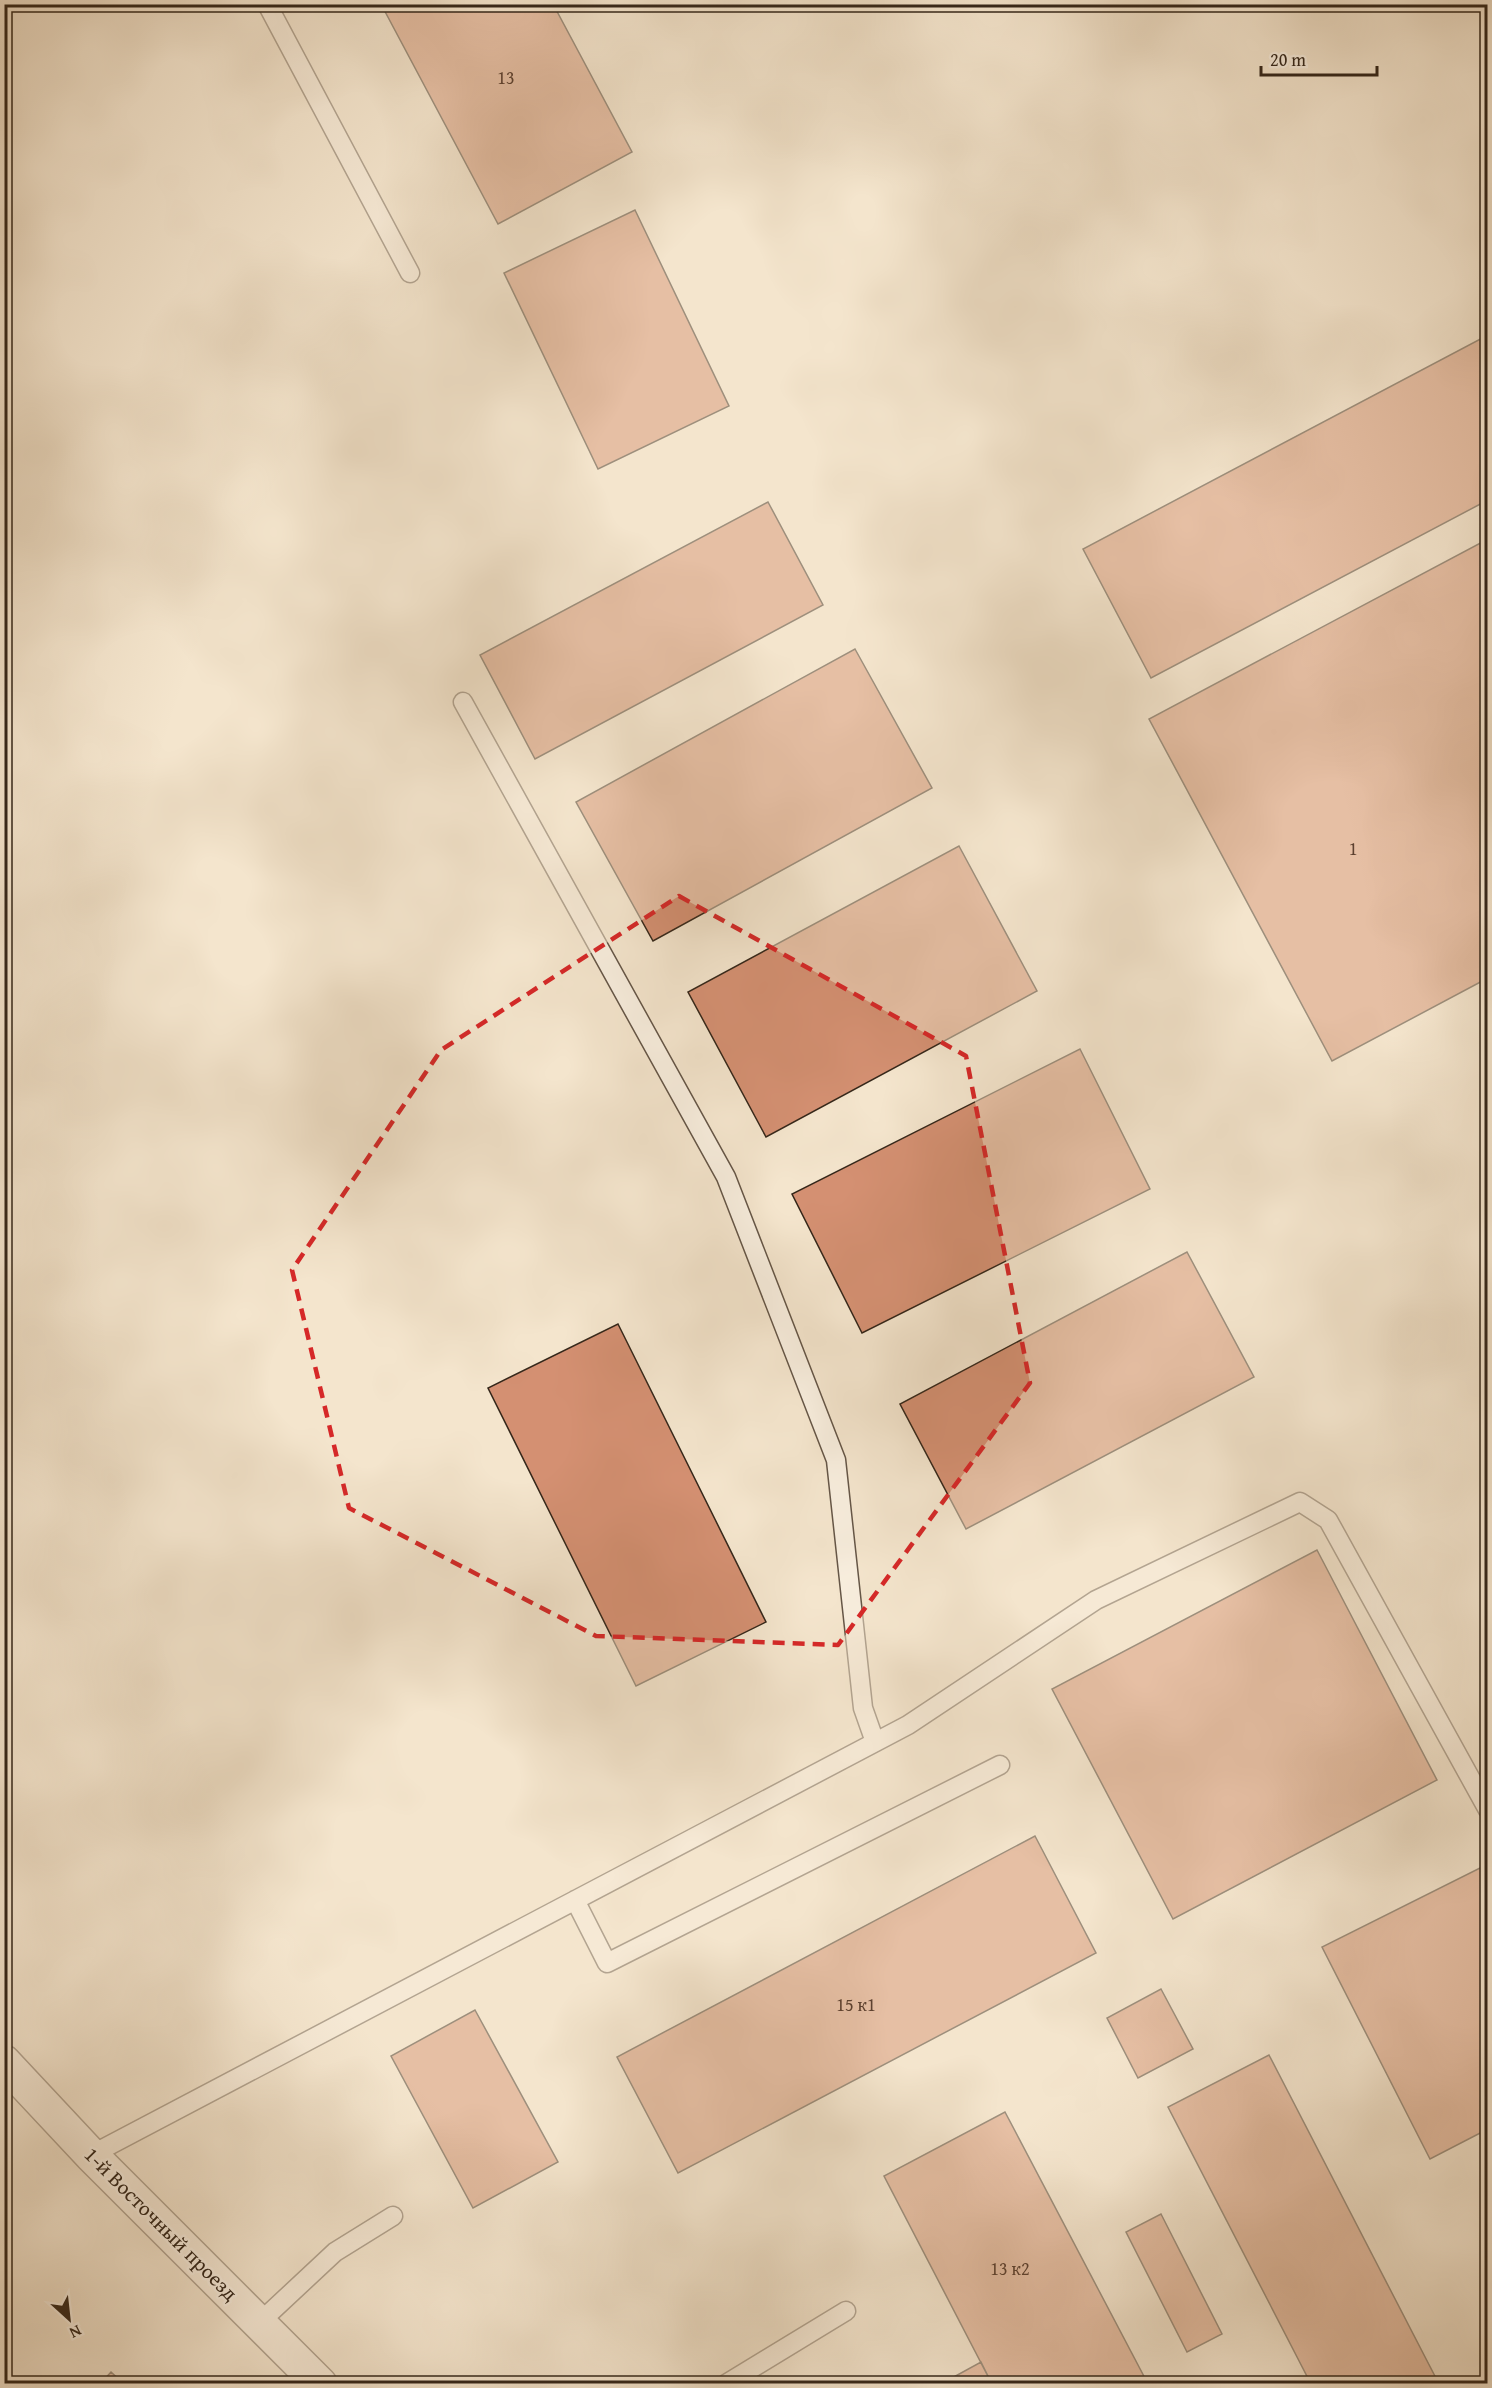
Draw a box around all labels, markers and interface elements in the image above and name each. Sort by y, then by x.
scale bar [1261,39,1376,77]
text: 20 m [1270,46,1306,73]
house number: 13 [497,64,515,91]
house number: 1 [1349,835,1357,862]
house number: 15 к1 [836,1991,876,2018]
street label: 1-й Восточный проезд [77,2140,246,2308]
house number: 13 к2 [990,2255,1030,2282]
north arrow [39,2289,99,2349]
text: N [65,2319,86,2346]

